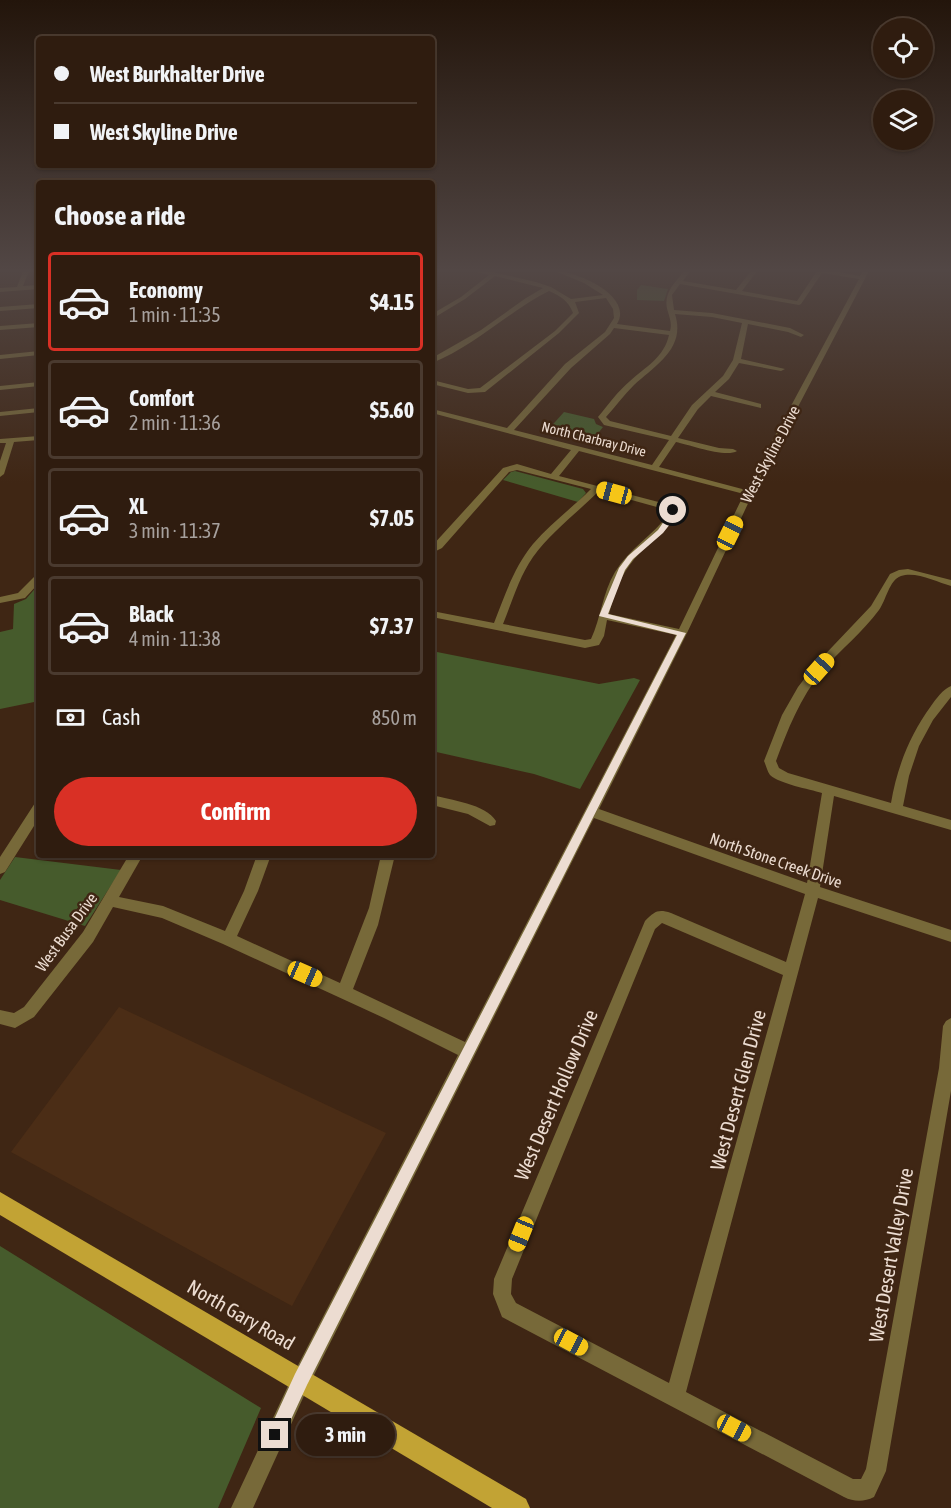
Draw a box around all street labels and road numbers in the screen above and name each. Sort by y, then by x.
street label: West Skyline Drive [737,402,804,506]
street label: North Charbray Drive [540,418,648,460]
street label: North Stone Creek Drive [708,829,844,891]
street label: West Busa Drive [32,889,100,975]
street label: West Desert Hollow Drive [509,1006,602,1184]
street label: West Desert Glen Drive [705,1007,770,1173]
street label: West Desert Valley Drive [864,1166,917,1344]
street label: North Gary Road [184,1275,299,1355]

